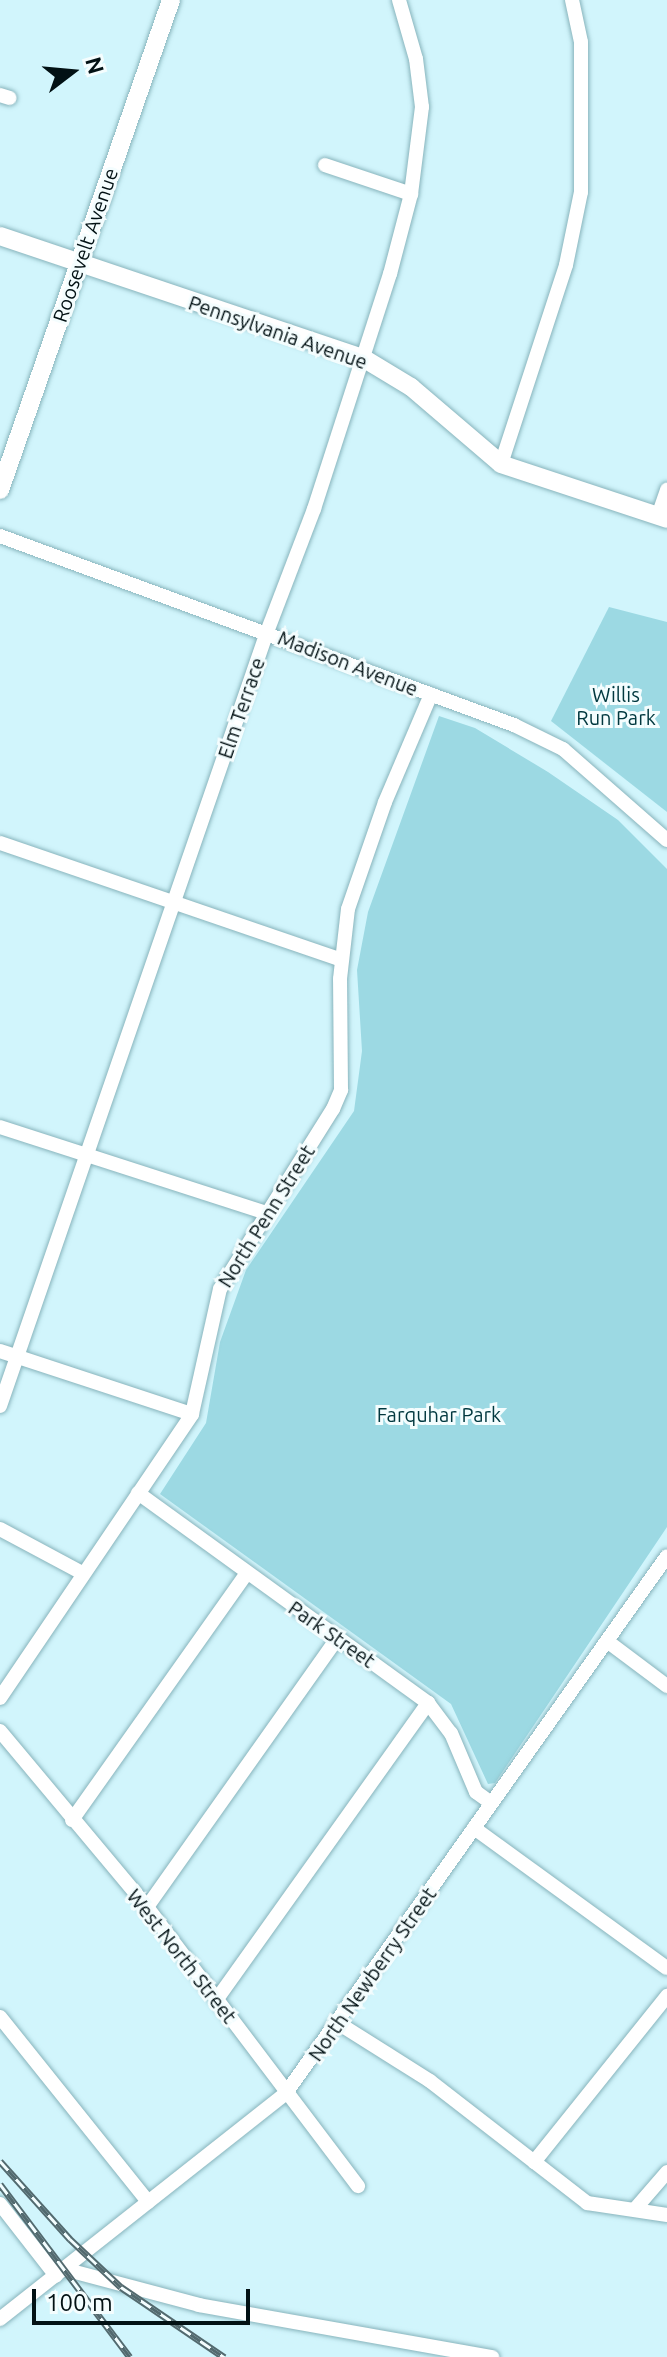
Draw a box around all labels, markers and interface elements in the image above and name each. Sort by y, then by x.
north arrow [32,32,112,112]
text: N [81,54,110,77]
street label: Roosevelt Avenue [47,165,123,325]
street label: Pennsylvania Avenue [185,290,371,374]
street label: Madison Avenue [275,625,421,701]
street label: Elm Terrace [213,654,269,762]
park label: Willis Run Park [576,682,656,729]
street label: North Penn Street [213,1140,319,1292]
park label: Farquhar Park [377,1402,501,1426]
street label: Park Street [284,1595,380,1673]
street label: North Newberry Street [303,1882,441,2066]
street label: West North Street [122,1884,242,2028]
scale bar [36,2273,254,2323]
text: 100 m [46,2289,113,2316]

